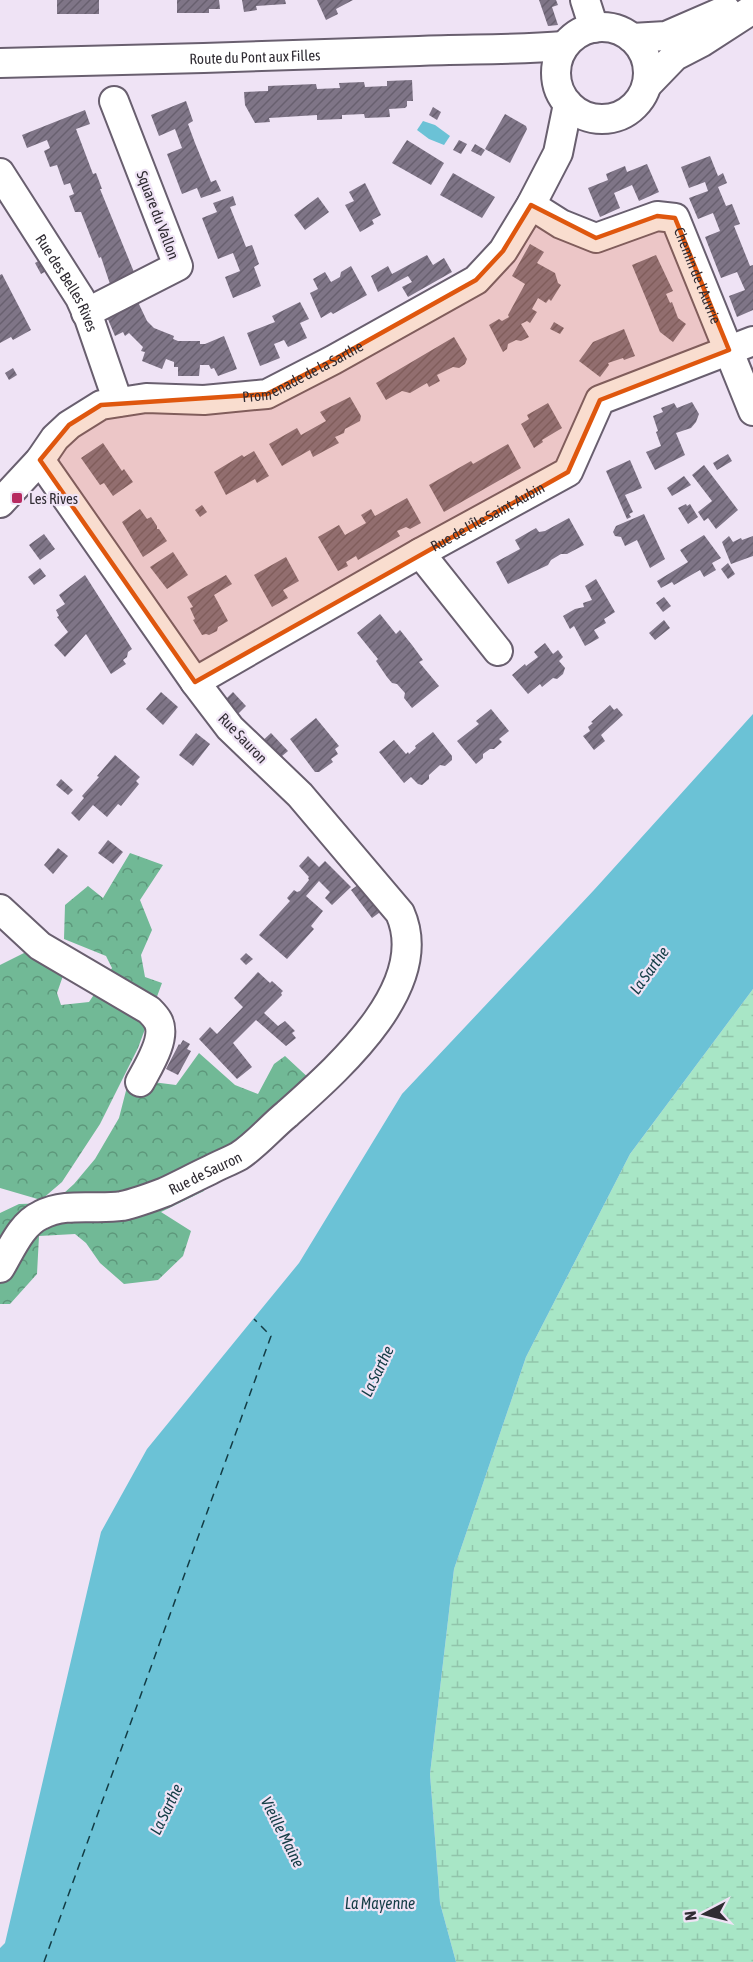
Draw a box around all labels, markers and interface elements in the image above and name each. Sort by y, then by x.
street label: Route du Pont aux Filles [189,46,321,67]
street label: Square du Vallon [133,168,183,262]
street label: Chemin de l'Auvrie [671,225,725,326]
street label: Rue des Belles Rives [33,231,101,334]
street label: Promenade de la Sarthe [241,337,366,405]
street label: Rue de l'Île Saint-Aubin [427,478,547,554]
place label: Les Rives [29,490,78,507]
marker: Les Rives [10,491,24,505]
street label: Rue Sauron [215,709,271,767]
water label: La Sarthe [626,943,672,997]
street label: Rue de Sauron [166,1148,244,1198]
water label: La Sarthe [357,1343,397,1399]
water label: La Sarthe [146,1781,186,1837]
water label: Vieille Maine [257,1794,309,1870]
north arrow [675,1884,735,1944]
water label: La Mayenne [345,1894,415,1913]
text: N [681,1910,700,1922]

